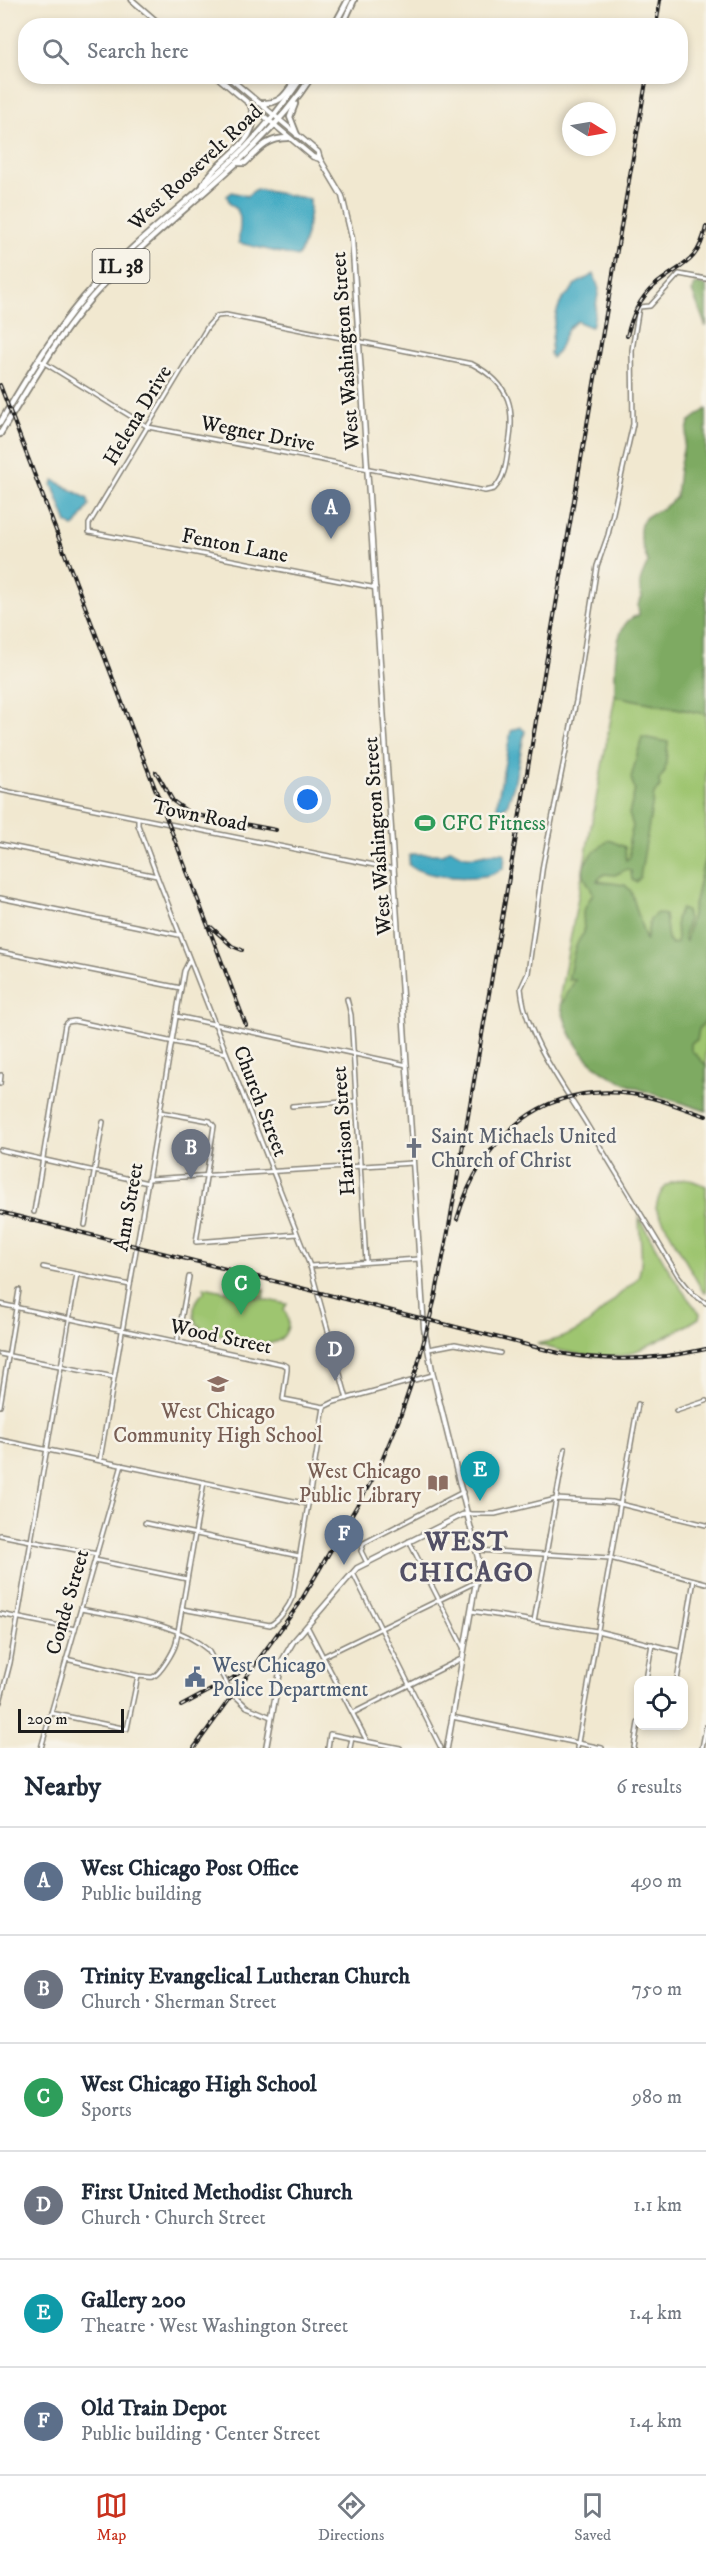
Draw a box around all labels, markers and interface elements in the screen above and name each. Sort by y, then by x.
search box [18,18,688,84]
icon: search [39,35,72,68]
text: Search here [87,38,189,65]
street label: West Roosevelt Road [122,99,269,237]
north arrow [562,102,616,156]
road number: IL 38 [92,249,150,283]
street label: West Washington Street [326,251,366,452]
street label: Helena Drive [98,361,178,470]
street label: Wegner Drive [197,410,317,458]
pin: A [312,490,350,539]
street label: Fenton Lane [179,523,291,569]
street label: West Washington Street [358,736,398,937]
your location [293,785,322,814]
street label: Town Road [150,794,250,838]
sports icon: CFC Fitness [413,811,437,835]
place label: CFC Fitness [442,811,546,837]
street label: Church Street [227,1042,293,1161]
street label: Harrison Street [326,1065,361,1197]
place label: Saint Michaels United Church of Christ [431,1124,617,1174]
pin: B [172,1130,210,1179]
church icon: Saint Michaels United Church of Christ [402,1136,426,1160]
street label: Ann Street [108,1161,150,1254]
pin: C [222,1266,260,1315]
street label: Wood Street [167,1313,274,1360]
pin: D [316,1332,354,1381]
school or university icon: West Chicago Community High School [206,1372,230,1396]
place label: West Chicago Community High School [113,1399,324,1449]
pin: E [460,1452,500,1501]
place label: West Chicago Public Library [299,1459,422,1509]
library icon: West Chicago Public Library [426,1471,450,1495]
pin: F [324,1516,364,1565]
district label: WEST CHICAGO [400,1525,534,1590]
street label: Conde Street [41,1546,95,1658]
place label: West Chicago Police Department [211,1653,369,1703]
public building icon: West Chicago Police Department [183,1665,207,1689]
map controls [634,1676,688,1730]
button: locate [634,1676,688,1730]
scale bar [18,1706,124,1734]
text: 200 m [27,1709,68,1729]
text: Nearby [24,1771,101,1804]
text: 6 results [616,1775,682,1800]
text: West Chicago Post Office [81,1855,299,1882]
text: A [37,1869,50,1894]
text: 490 m [630,1869,682,1894]
text: Public building [81,1882,201,1907]
text: Trinity Evangelical Lutheran Church [81,1963,410,1990]
text: B [37,1977,50,2002]
text: 750 m [632,1977,682,2002]
text: Church · Sherman Street [81,1990,276,2015]
text: West Chicago High School [81,2071,317,2098]
text: C [37,2085,50,2110]
text: 980 m [632,2085,682,2110]
text: Sports [81,2098,132,2123]
text: First United Methodist Church [81,2179,353,2206]
text: D [36,2193,51,2218]
text: 1.1 km [633,2193,682,2218]
text: Church · Church Street [81,2206,266,2231]
text: Gallery 200 [81,2287,186,2314]
text: E [36,2301,51,2326]
text: 1.4 km [629,2301,682,2326]
text: Theatre · West Washington Street [81,2314,348,2339]
text: Old Train Depot [81,2395,227,2422]
text: F [37,2409,50,2434]
text: 1.4 km [629,2409,682,2434]
text: Public building · Center Street [81,2422,320,2447]
tab: Map [95,2489,128,2545]
tab: Directions [318,2489,384,2545]
tab: Saved [574,2489,611,2545]

